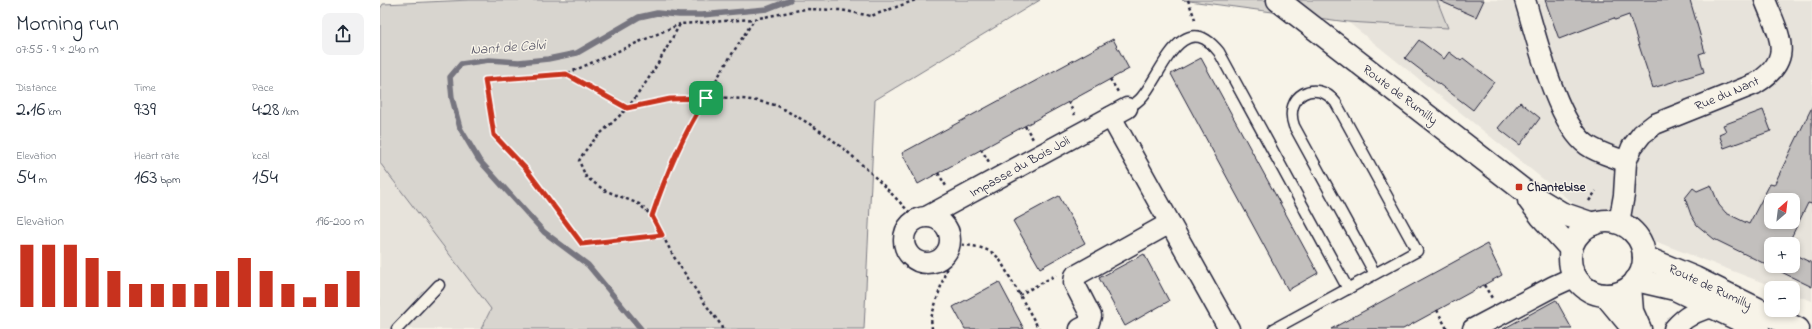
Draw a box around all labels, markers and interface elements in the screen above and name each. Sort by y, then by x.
text: Morning run [16,9,119,41]
button: share [322,13,364,55]
water label: Nant de Calvi [470,35,548,61]
text: 07:55 · 9 × 240 m [16,40,99,59]
street label: Route de Rumilly [1358,60,1442,130]
street label: Rue du Nant [1692,72,1763,116]
text: Distance [16,80,57,96]
text: Time [134,80,156,96]
text: Pace [252,80,273,96]
pin [689,81,723,115]
icon: arrive [695,87,717,109]
text: 2.16 [16,96,45,125]
text: 9:39 [134,96,156,125]
text: 4:28 [252,96,279,125]
text: km [45,104,61,120]
text: /km [279,104,299,120]
street label: Impasse du Bois Joli [966,131,1074,203]
text: Elevation [16,148,56,164]
text: Heart rate [134,148,179,164]
text: kcal [252,148,270,164]
text: 54 [16,164,36,193]
text: 163 [134,164,157,193]
text: 154 [252,164,278,193]
text: m [36,172,47,188]
text: bpm [157,172,181,188]
place label: Chantebise [1527,178,1587,197]
marker: Chantebise [1514,182,1524,192]
north arrow [1764,193,1800,229]
map controls [1764,193,1800,317]
text: Elevation [16,212,64,231]
text: 196–200 m [315,212,364,231]
button: + [1764,237,1800,273]
street label: Route de Rumilly [1665,259,1755,315]
button: − [1764,281,1800,317]

